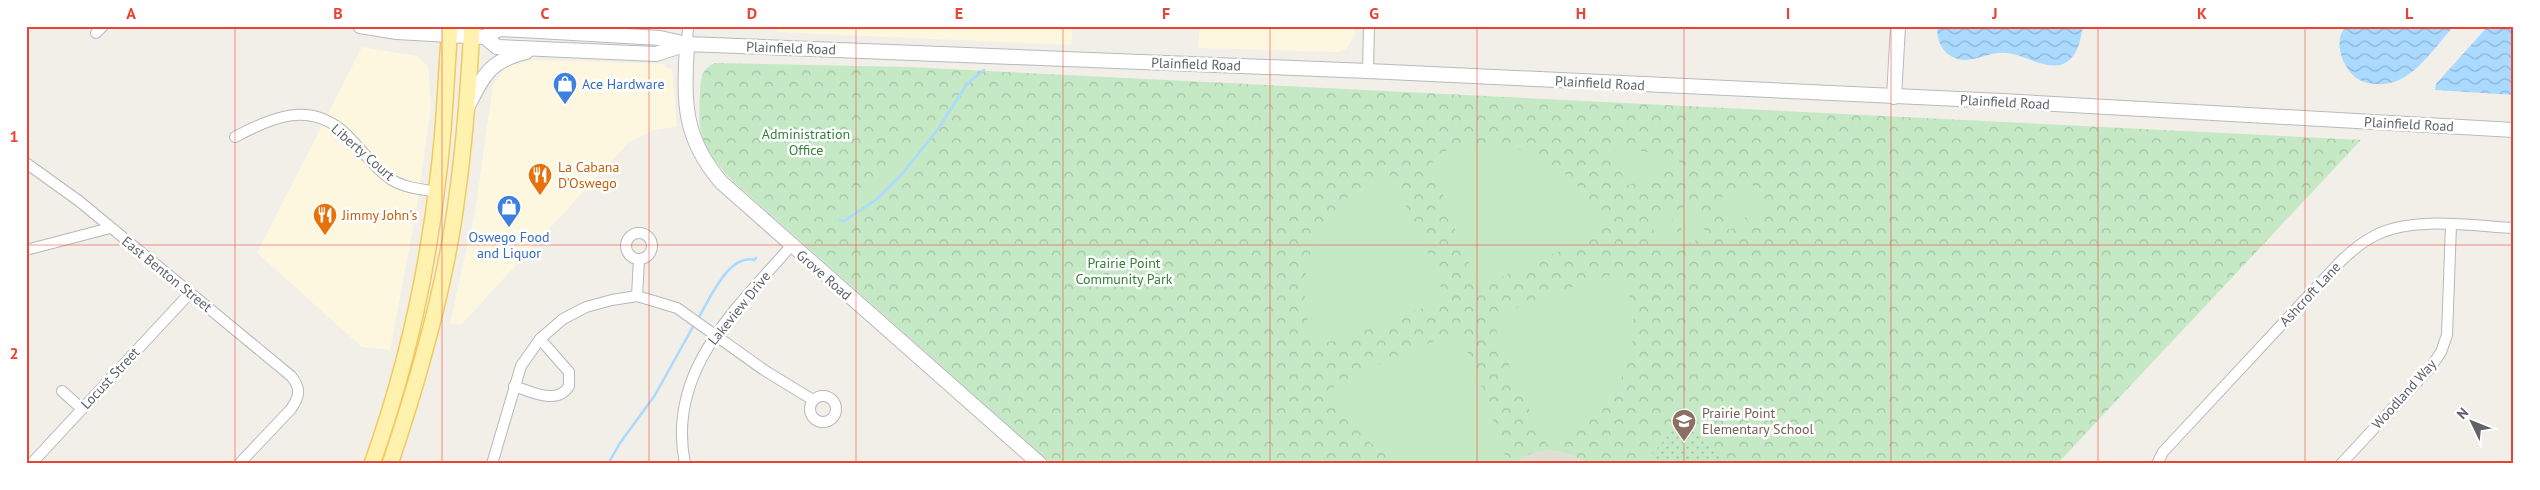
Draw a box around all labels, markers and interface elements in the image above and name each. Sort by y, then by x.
text: A [126,3,136,23]
text: B [333,3,343,23]
text: C [541,3,550,23]
text: D [747,3,757,23]
text: E [955,3,963,23]
text: F [1162,3,1170,23]
text: G [1369,3,1379,23]
text: H [1576,3,1586,23]
text: I [1786,3,1790,23]
text: J [1991,3,1998,23]
text: K [2197,3,2207,23]
text: L [2405,3,2414,23]
street label: Plainfield Road [746,37,836,59]
street label: Plainfield Road [1151,53,1241,75]
shop icon: Ace Hardware [552,71,578,105]
street label: Plainfield Road [1555,72,1645,94]
place label: Ace Hardware [582,75,665,93]
street label: Plainfield Road [1960,91,2050,113]
street label: Plainfield Road [2364,113,2454,135]
street label: Liberty Court [328,120,398,184]
park label: Administration Office [762,125,850,159]
text: 1 [9,126,19,146]
place label: La Cabana D'Oswego [558,158,620,192]
restaurant icon: La Cabana D'Oswego [527,162,553,196]
shop icon: Oswego Food and Liquor [496,194,522,228]
restaurant icon: Jimmy John's [312,202,338,236]
place label: Jimmy John's [341,206,417,224]
place label: Oswego Food and Liquor [468,228,550,262]
street label: East Benton Street [118,232,216,316]
street label: Grove Road [793,246,855,304]
park label: Prairie Point Community Park [1076,254,1173,288]
street label: Ashcroft Lane [2276,258,2344,330]
street label: Lakeview Drive [704,267,774,349]
text: 2 [9,343,19,363]
street label: Locust Street [77,343,143,413]
street label: Woodland Way [2368,355,2440,433]
north arrow [2448,398,2498,448]
place label: Prairie Point Elementary School [1702,404,1814,438]
text: N [2453,404,2472,423]
school or university icon: Prairie Point Elementary School [1671,408,1697,442]

